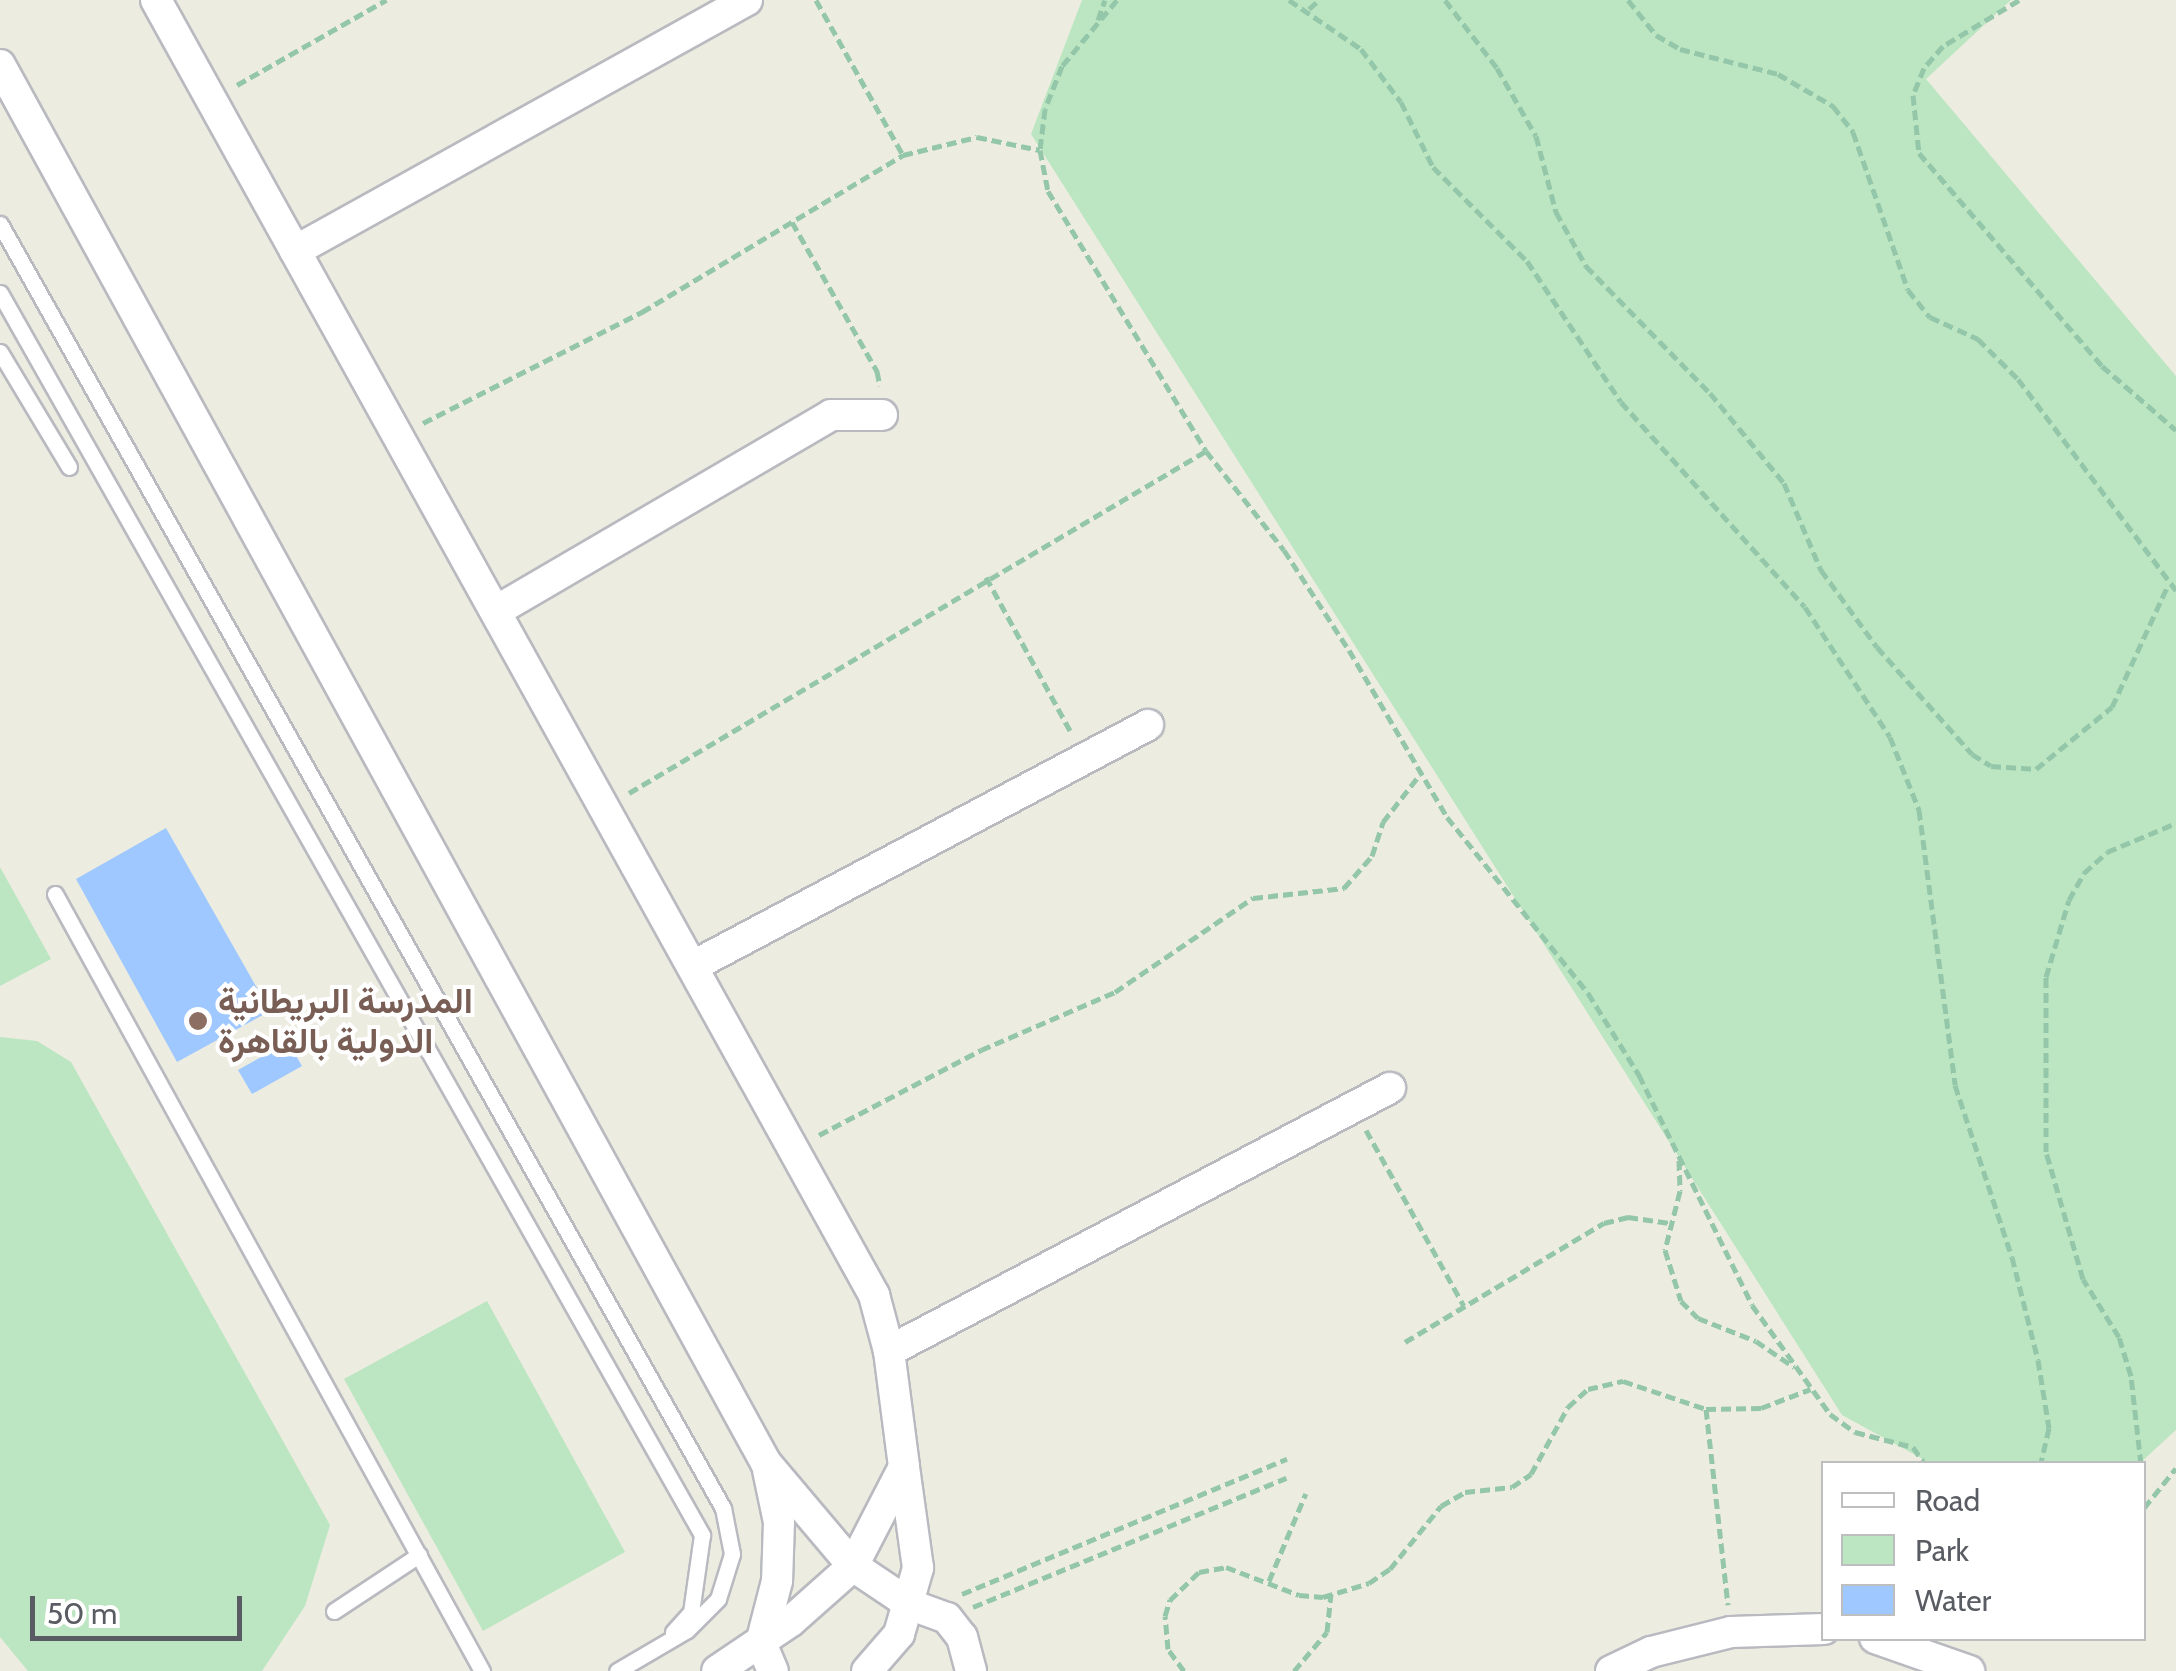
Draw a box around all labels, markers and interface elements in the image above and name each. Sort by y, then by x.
place label: المدرسة البريطانية الدولية بالقاهرة [218,980,473,1062]
marker: المدرسة البريطانية الدولية بالقاهرة [187,1010,209,1032]
legend [1821,1461,2146,1641]
text: Road [1915,1482,1980,1519]
text: Park [1915,1532,1969,1569]
scale bar [35,1576,248,1638]
text: Water [1915,1582,1991,1619]
text: 50 m [47,1595,117,1632]

